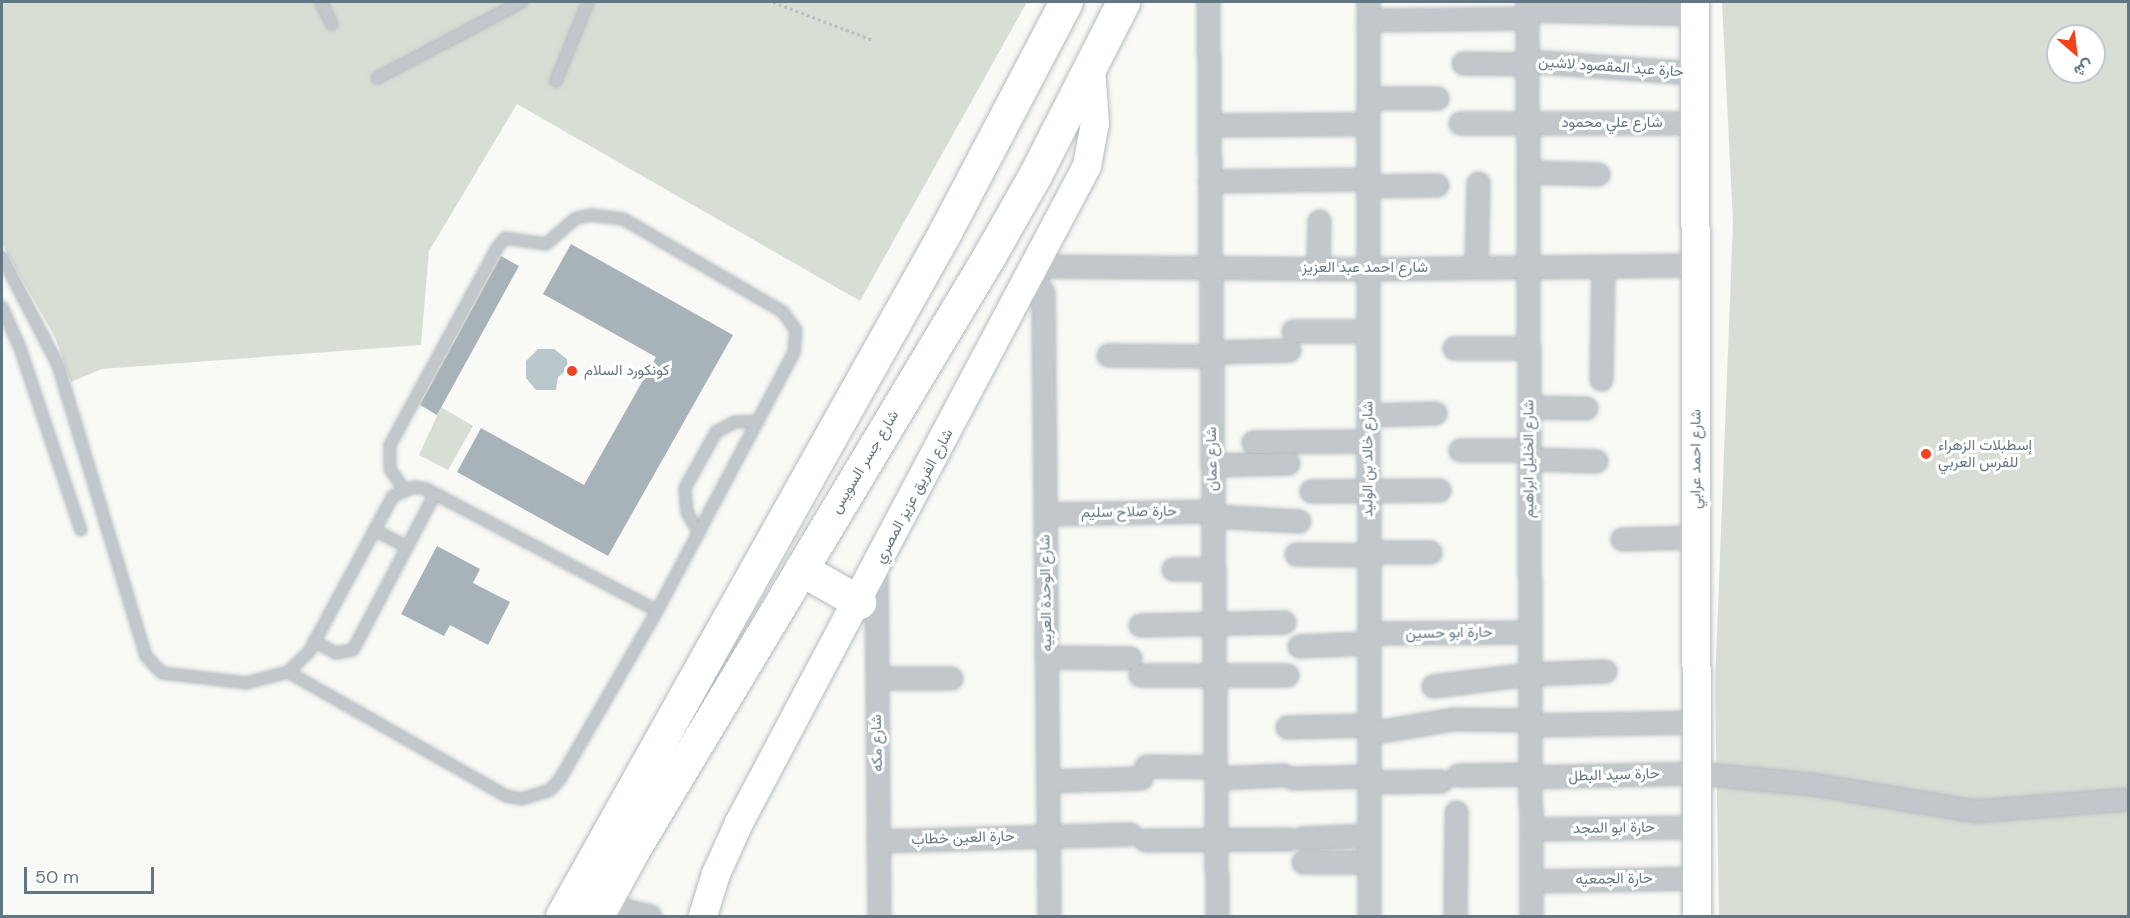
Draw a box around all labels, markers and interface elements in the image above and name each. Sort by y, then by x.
north arrow [2046,24,2106,84]
street label: حارة عبد المقصود لاشين [1538,53,1684,81]
text: ش [2070,55,2097,82]
street label: شارع علي محمود [1561,114,1663,132]
street label: شارع احمد عبد العزيز [1302,259,1428,277]
place label: كونكورد السلام [584,362,669,380]
marker: كونكورد السلام [565,364,579,378]
street label: شارع الخليل ابراهيم [1520,400,1538,518]
street label: شارع خالد بن الوليد [1359,401,1377,517]
street label: شارع جسر السويس [827,407,903,517]
street label: شارع احمد عرابي [1687,409,1705,509]
street label: شارع الفريق عزيز المصري [871,426,957,566]
street label: شارع عمان [1202,427,1222,491]
place label: إسطبلات الزهراء للفرس العربي [1938,436,2032,471]
marker: إسطبلات الزهراء للفرس العربي [1919,447,1933,461]
street label: حارة صلاح سليم [1081,502,1177,522]
street label: شارع الوحدة العربيه [1036,534,1056,652]
street label: حارة ابو حسين [1405,623,1493,643]
street label: شارع مكه [867,714,887,772]
street label: حارة سيد البطل [1568,764,1660,786]
street label: حارة ابو المجد [1573,818,1655,838]
street label: حارة العين خطاب [911,827,1015,849]
scale bar [27,855,158,893]
text: 50 m [35,865,79,889]
street label: حارة الجمعيه [1575,869,1653,889]

